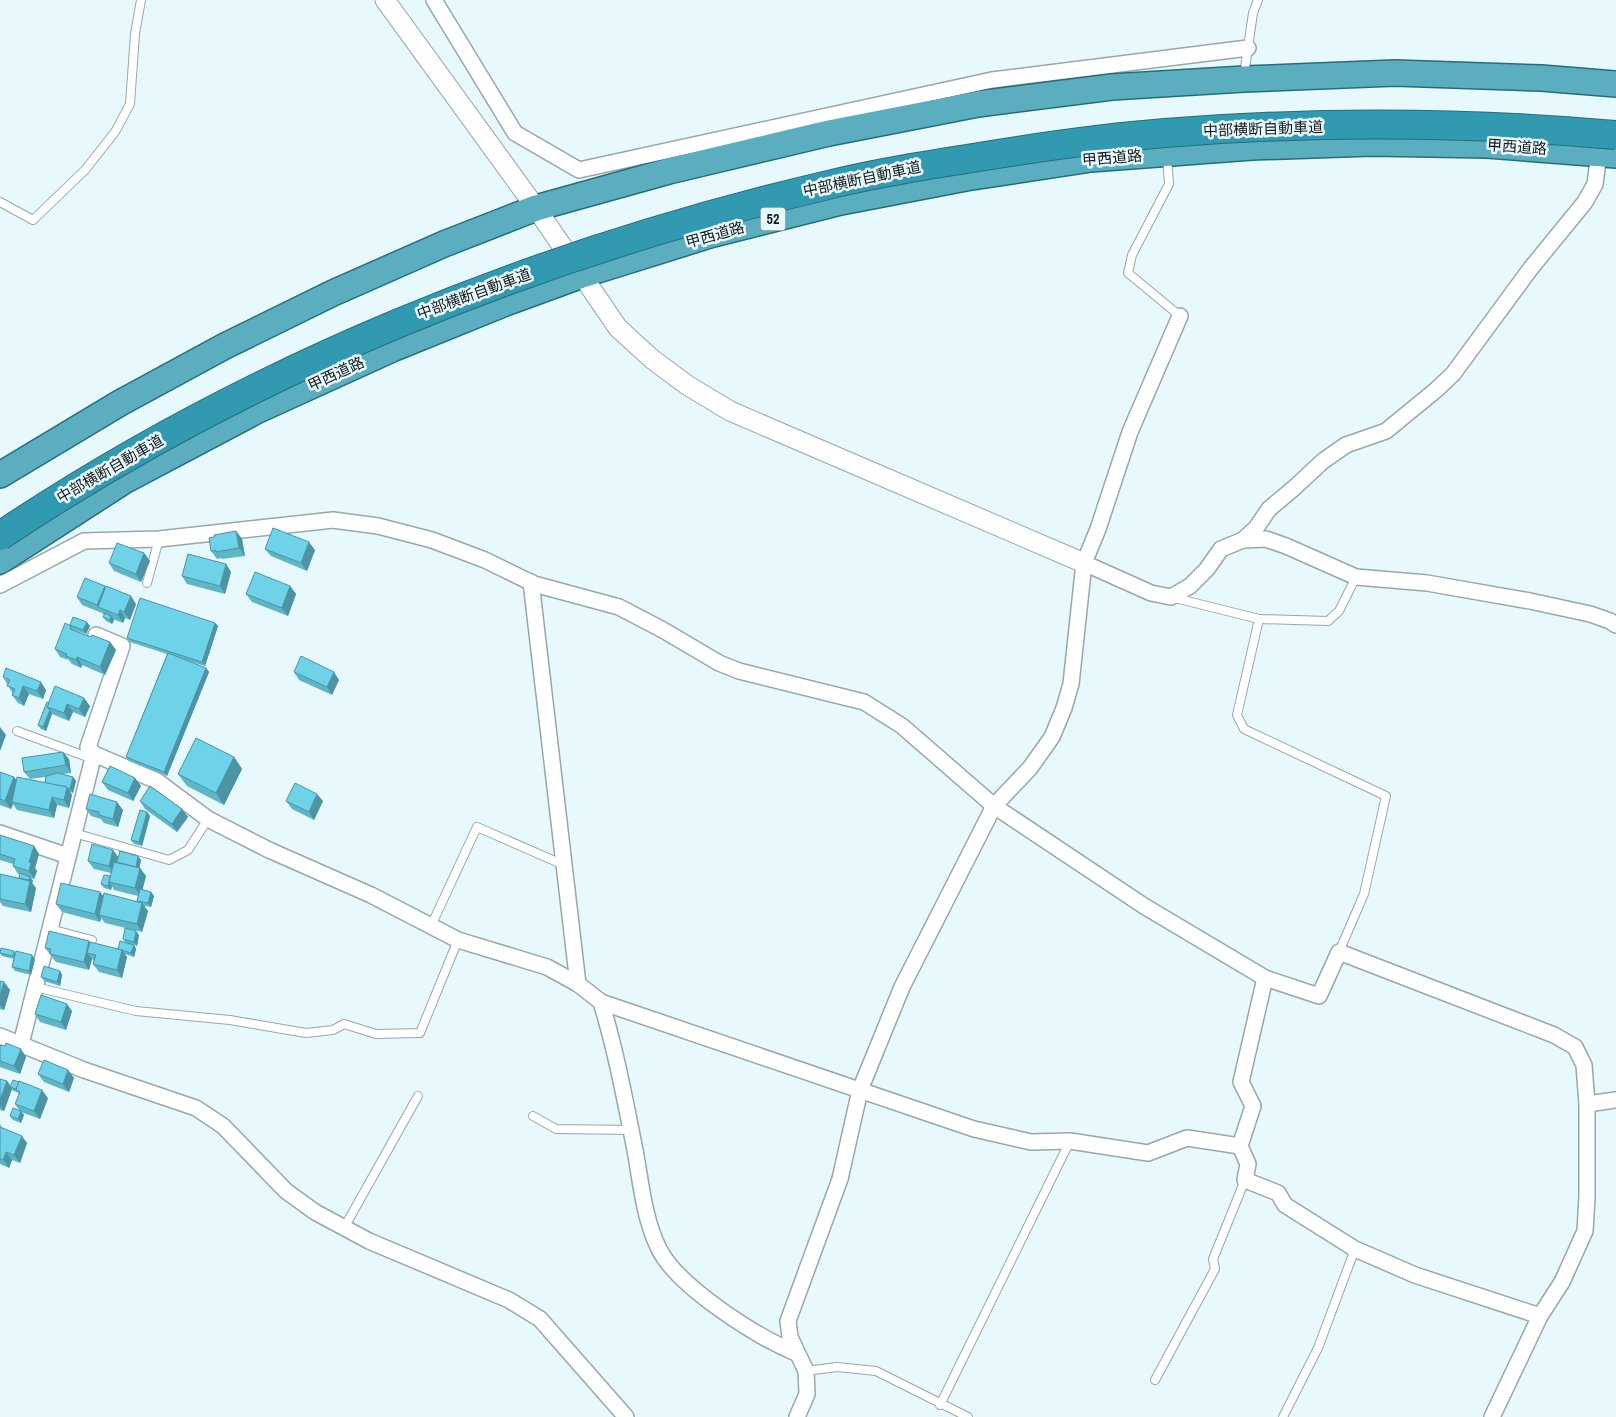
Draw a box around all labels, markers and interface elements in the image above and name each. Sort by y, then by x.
street label: 中部横断自動車道 [1203,116,1323,141]
street label: 甲西道路 [1486,134,1548,159]
street label: 甲西道路 [1081,144,1143,171]
street label: 中部横断自動車道 [801,156,923,201]
road number: 52 [760,208,786,230]
street label: 甲西道路 [683,216,747,253]
street label: 中部横断自動車道 [414,263,534,324]
street label: 甲西道路 [304,351,367,396]
street label: 中部横断自動車道 [53,429,167,508]

